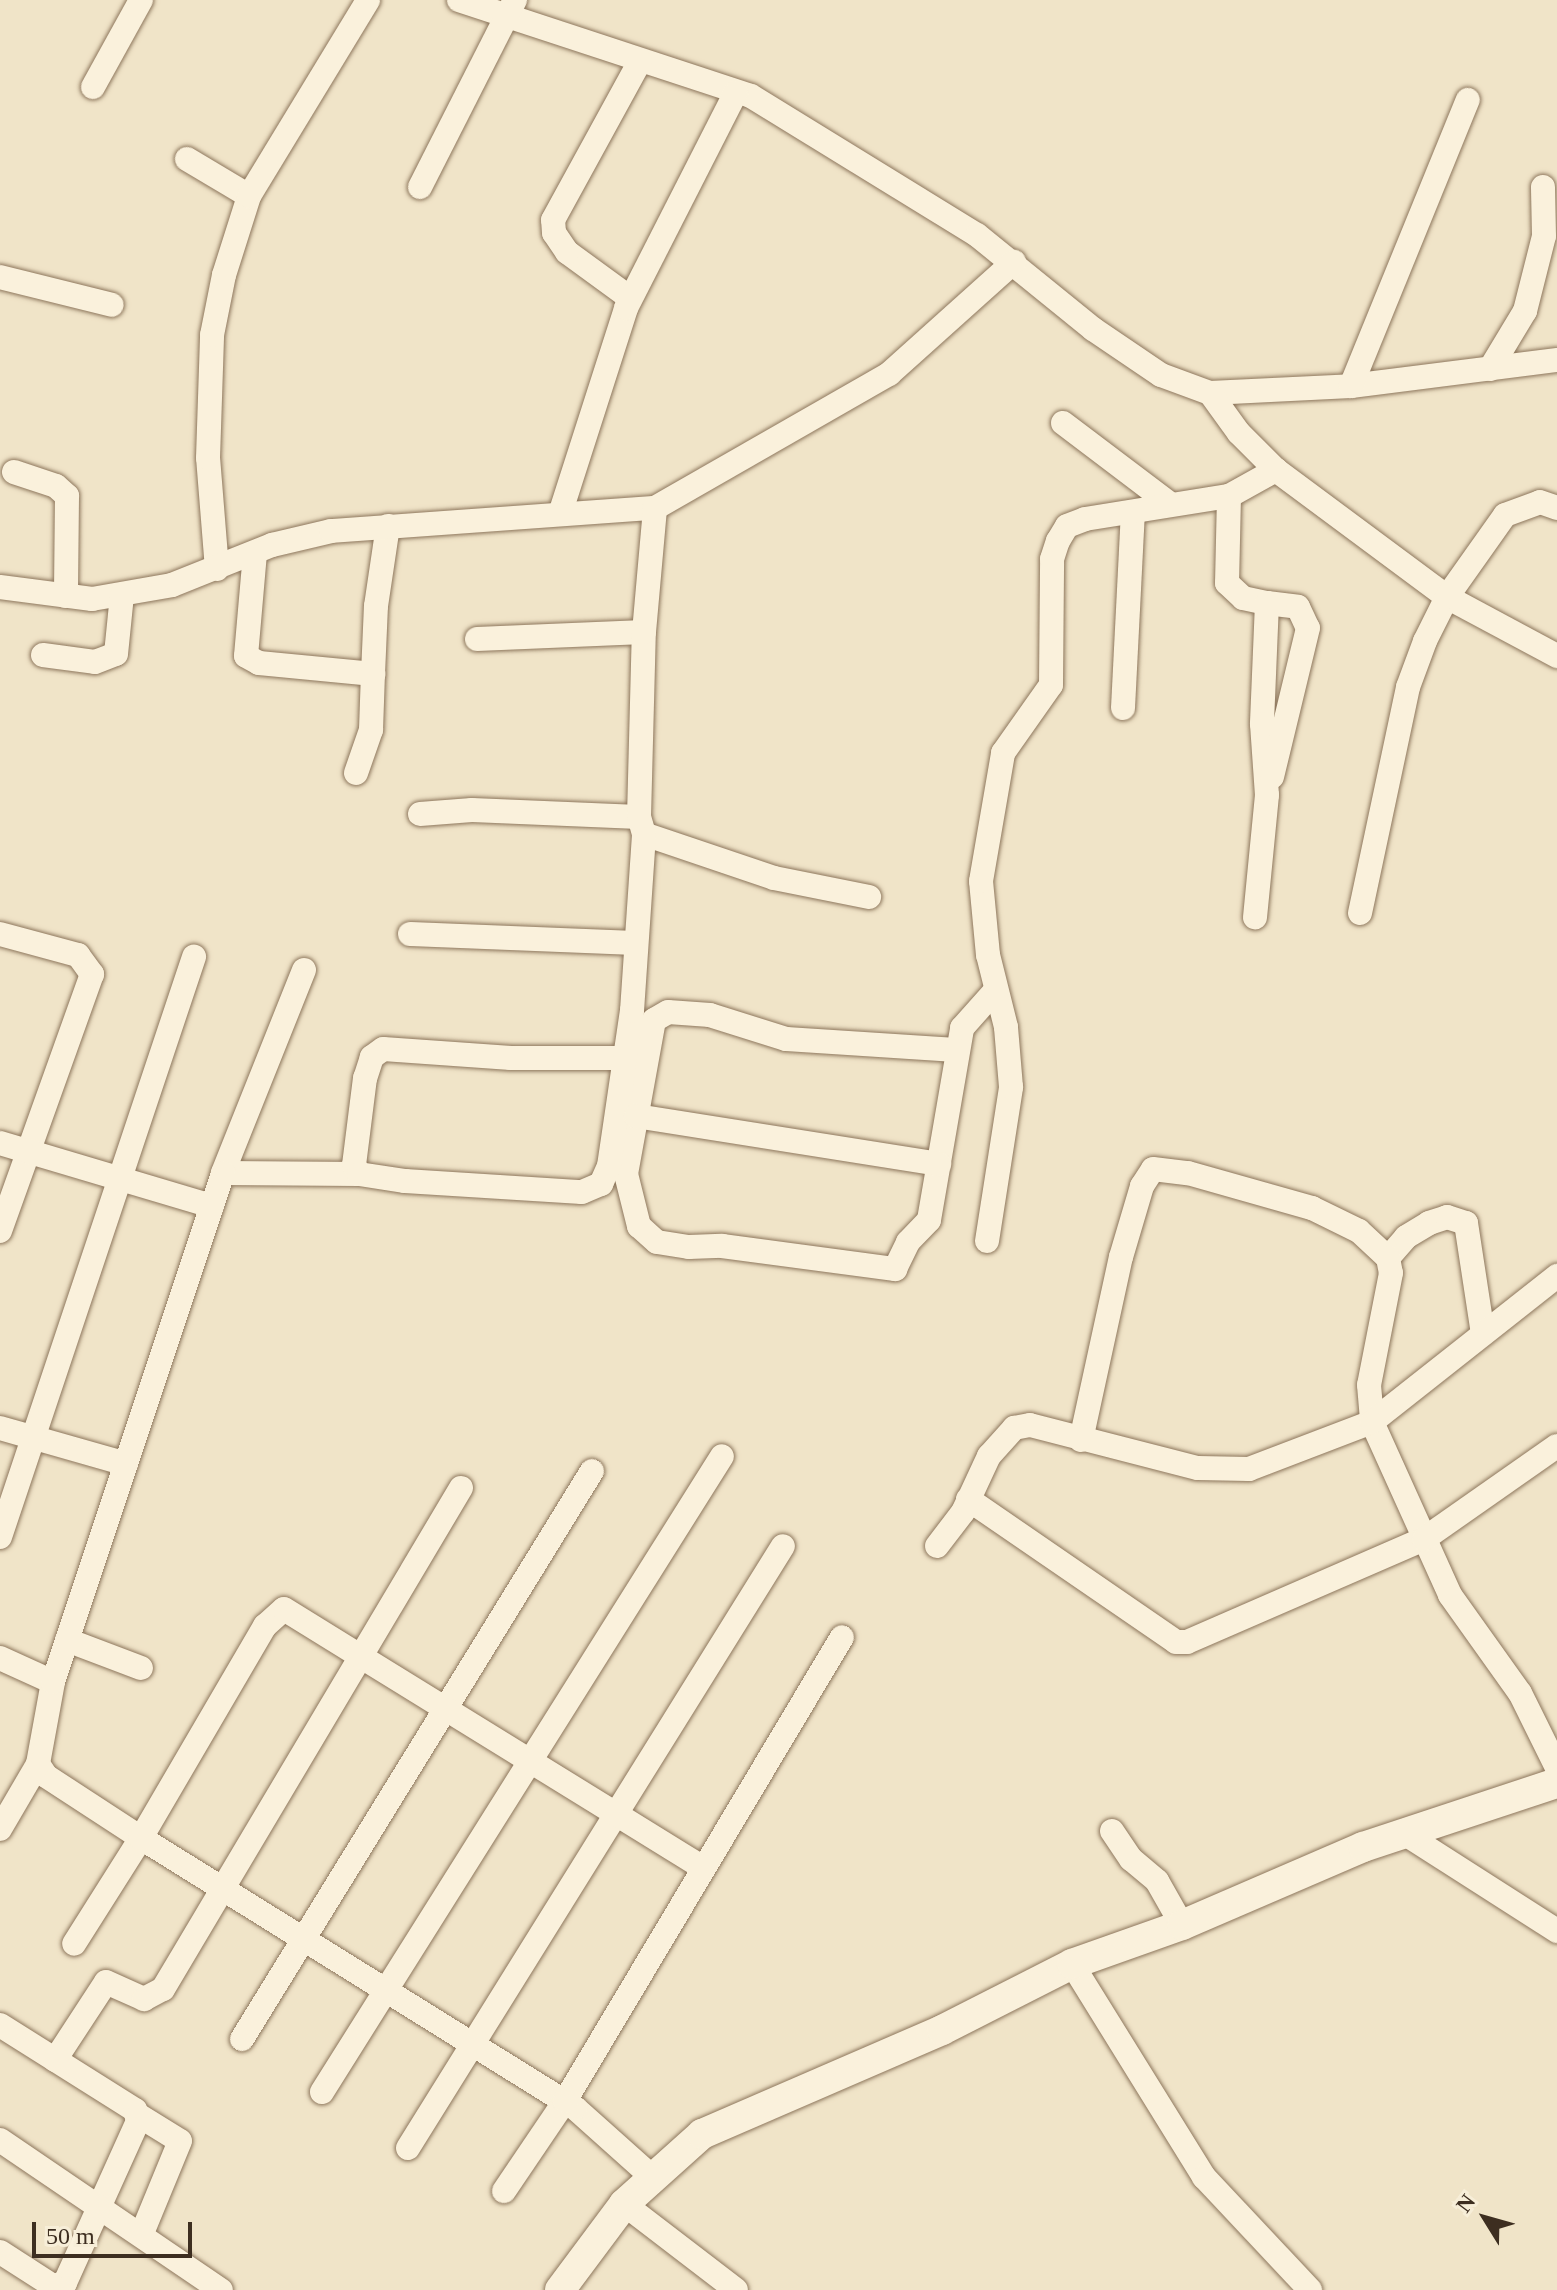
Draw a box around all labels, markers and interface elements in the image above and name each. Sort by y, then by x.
north arrow [1445,2178,1525,2258]
text: N [1451,2189,1480,2217]
scale bar [36,2206,196,2256]
text: 50 m [46,2223,95,2249]

